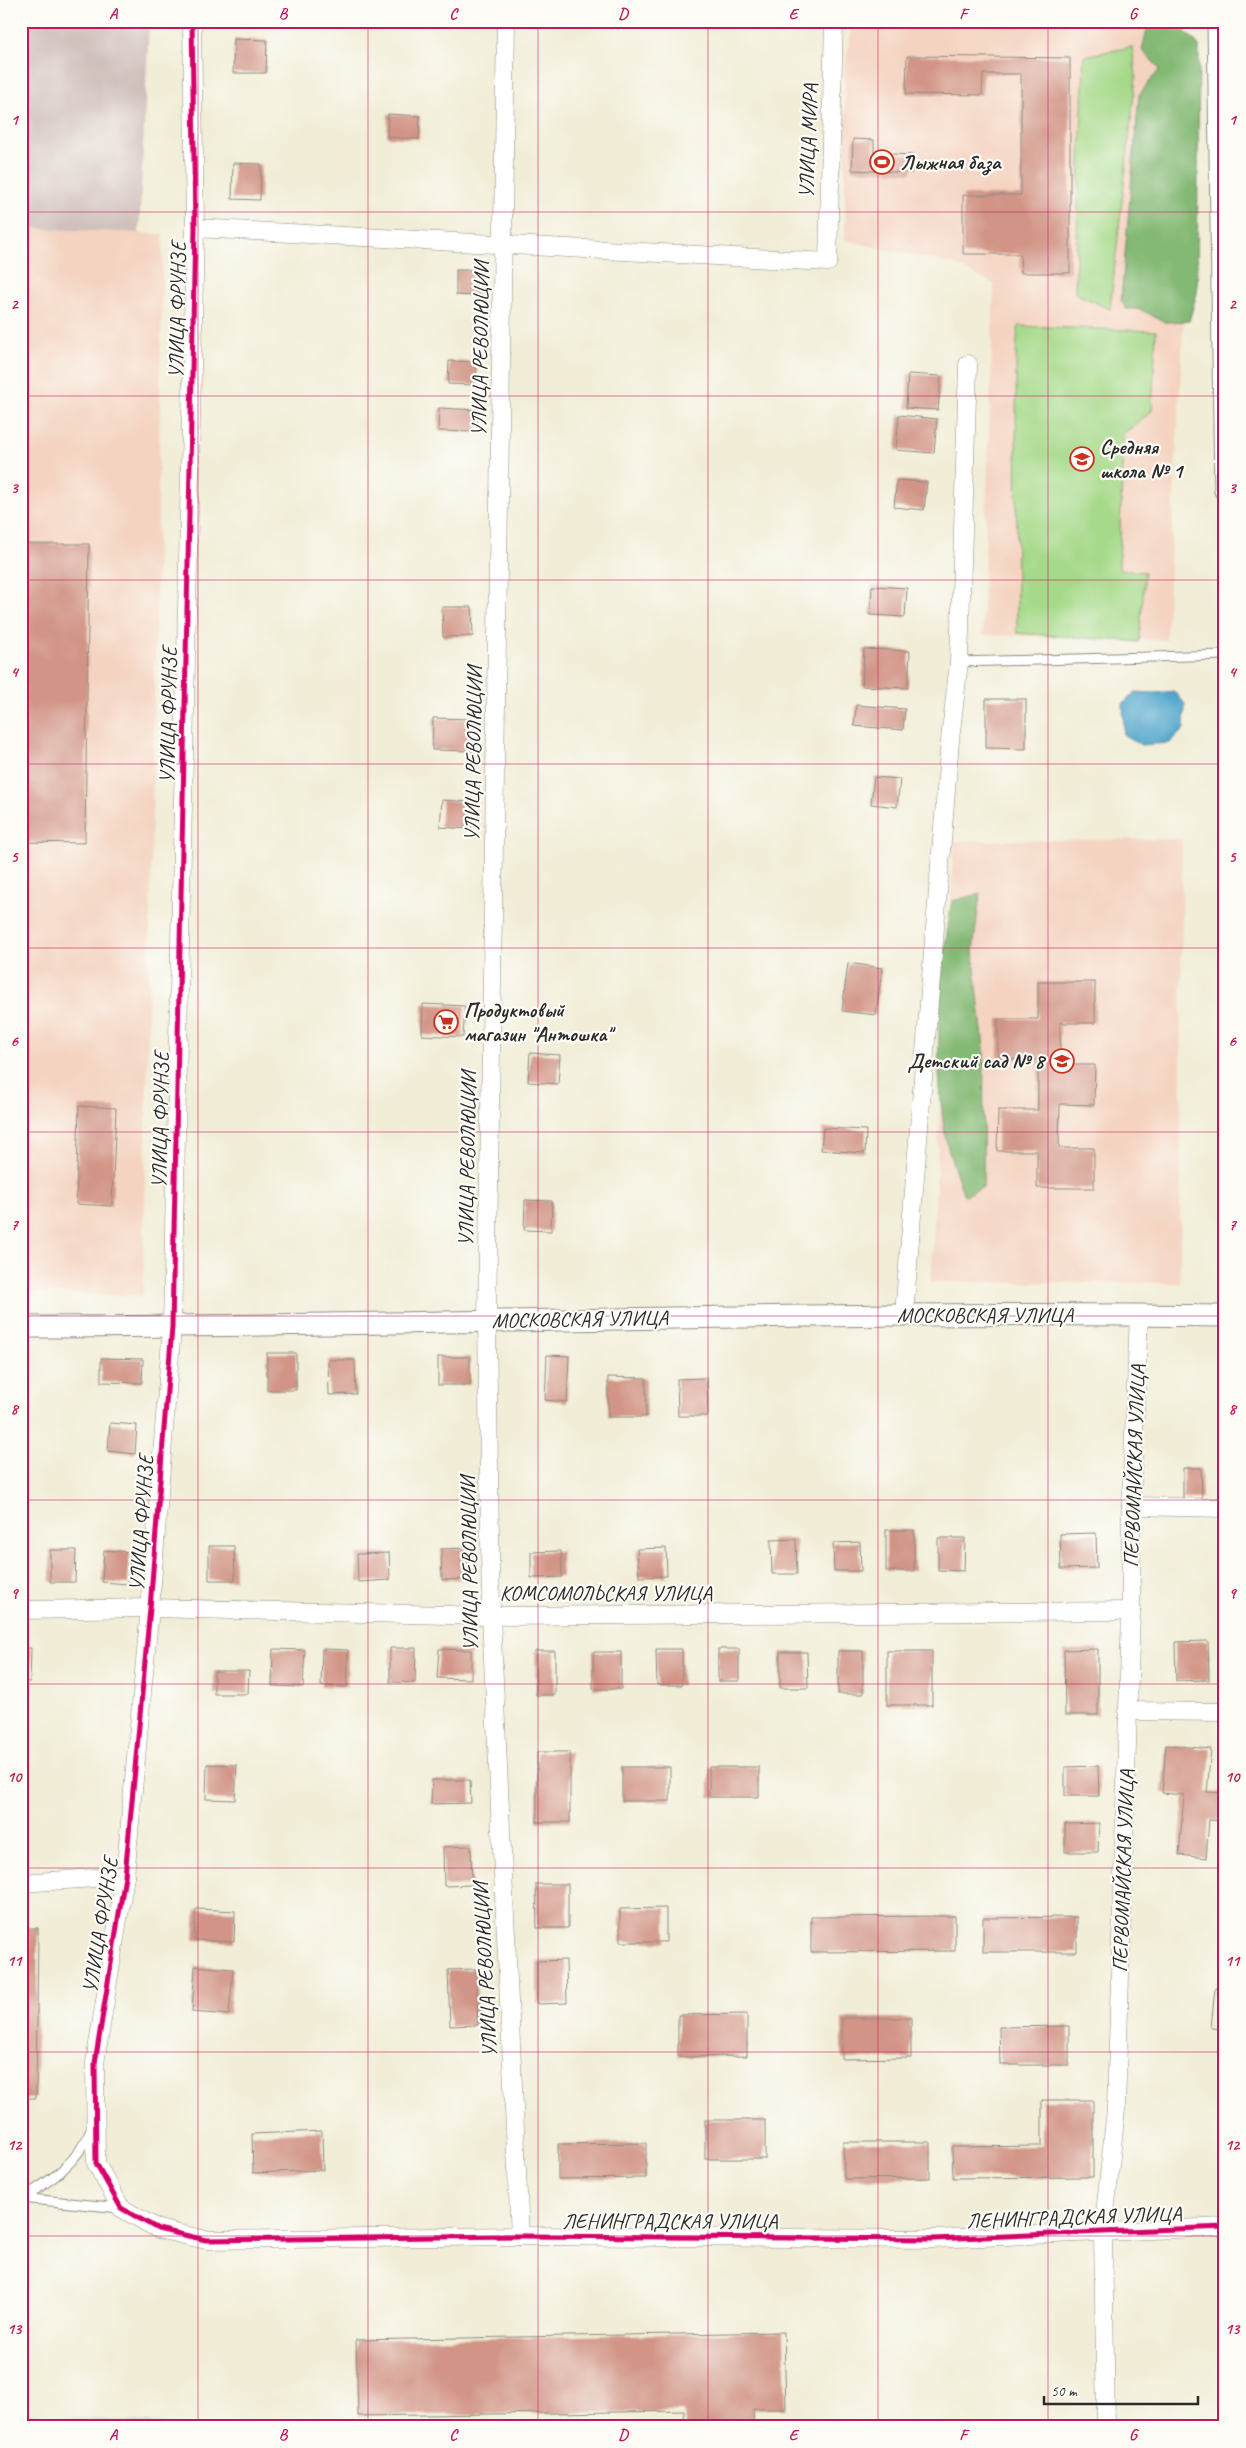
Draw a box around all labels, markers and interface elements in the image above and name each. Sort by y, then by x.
text: A [109,4,119,24]
text: B [279,4,289,24]
text: C [449,4,459,24]
text: D [618,4,629,24]
text: E [789,4,800,24]
text: F [959,4,970,24]
text: G [1129,4,1139,24]
street label: УЛИЦА МИРА [793,83,823,199]
text: 1 [10,110,19,130]
text: 1 [1228,110,1237,130]
sports icon: Лыжная база [869,149,895,175]
place label: Лыжная база [900,149,1002,176]
street label: УЛИЦА ФРУНЗЕ [163,239,191,379]
street label: УЛИЦА РЕВОЛЮЦИИ [465,257,495,437]
text: 2 [10,294,19,314]
text: 2 [1228,294,1237,314]
place label: Средняя школа № 1 [1100,434,1185,484]
school or university icon: Средняя школа № 1 [1069,446,1095,472]
text: 3 [10,478,19,498]
text: 3 [1228,478,1237,498]
street label: УЛИЦА ФРУНЗЕ [154,644,182,784]
text: 4 [10,662,19,682]
street label: УЛИЦА РЕВОЛЮЦИИ [458,662,488,842]
text: 4 [1228,662,1237,682]
text: 5 [11,847,20,867]
text: 5 [1229,847,1238,867]
place label: Продуктовый магазин "Антошка" [464,997,617,1047]
supermarket icon: Продуктовый магазин "Антошка" [433,1009,459,1035]
text: 6 [10,1031,19,1051]
text: 6 [1228,1031,1237,1051]
place label: Детский сад № 8 [907,1048,1047,1074]
school or university icon: Детский сад № 8 [1049,1048,1075,1074]
street label: УЛИЦА ФРУНЗЕ [146,1049,174,1189]
street label: УЛИЦА РЕВОЛЮЦИИ [452,1067,482,1247]
text: 7 [10,1215,19,1235]
text: 7 [1228,1215,1237,1235]
street label: МОСКОВСКАЯ УЛИЦА [897,1302,1074,1328]
street label: МОСКОВСКАЯ УЛИЦА [492,1304,670,1334]
street label: ПЕРВОМАЙСКАЯ УЛИЦА [1117,1364,1151,1568]
text: 8 [10,1399,19,1419]
text: 8 [1228,1399,1237,1419]
street label: УЛИЦА ФРУНЗЕ [123,1451,159,1592]
street label: УЛИЦА РЕВОЛЮЦИИ [454,1472,484,1652]
street label: КОМСОМОЛЬСКАЯ УЛИЦА [500,1580,713,1606]
text: 9 [10,1583,19,1603]
text: 9 [1228,1583,1237,1603]
text: 10 [7,1767,23,1787]
text: 10 [1225,1767,1241,1787]
street label: ПЕРВОМАЙСКАЯ УЛИЦА [1106,1769,1140,1973]
street label: УЛИЦА ФРУНЗЕ [76,1853,124,1995]
street label: УЛИЦА РЕВОЛЮЦИИ [467,1878,503,2058]
text: 11 [7,1951,23,1971]
text: 11 [1225,1951,1241,1971]
text: 12 [7,2135,23,2155]
text: 12 [1225,2135,1241,2155]
street label: ЛЕНИНГРАДСКАЯ УЛИЦА [966,2200,1182,2234]
street label: ЛЕНИНГРАДСКАЯ УЛИЦА [562,2208,778,2234]
text: 13 [7,2319,23,2339]
text: 13 [1225,2319,1241,2339]
scale bar [1044,2373,1197,2405]
text: 50 m [1051,2382,1078,2401]
text: A [109,2425,119,2445]
text: B [279,2425,289,2445]
text: C [449,2425,459,2445]
text: D [618,2425,629,2445]
text: E [789,2425,800,2445]
text: F [959,2425,970,2445]
text: G [1129,2425,1139,2445]

